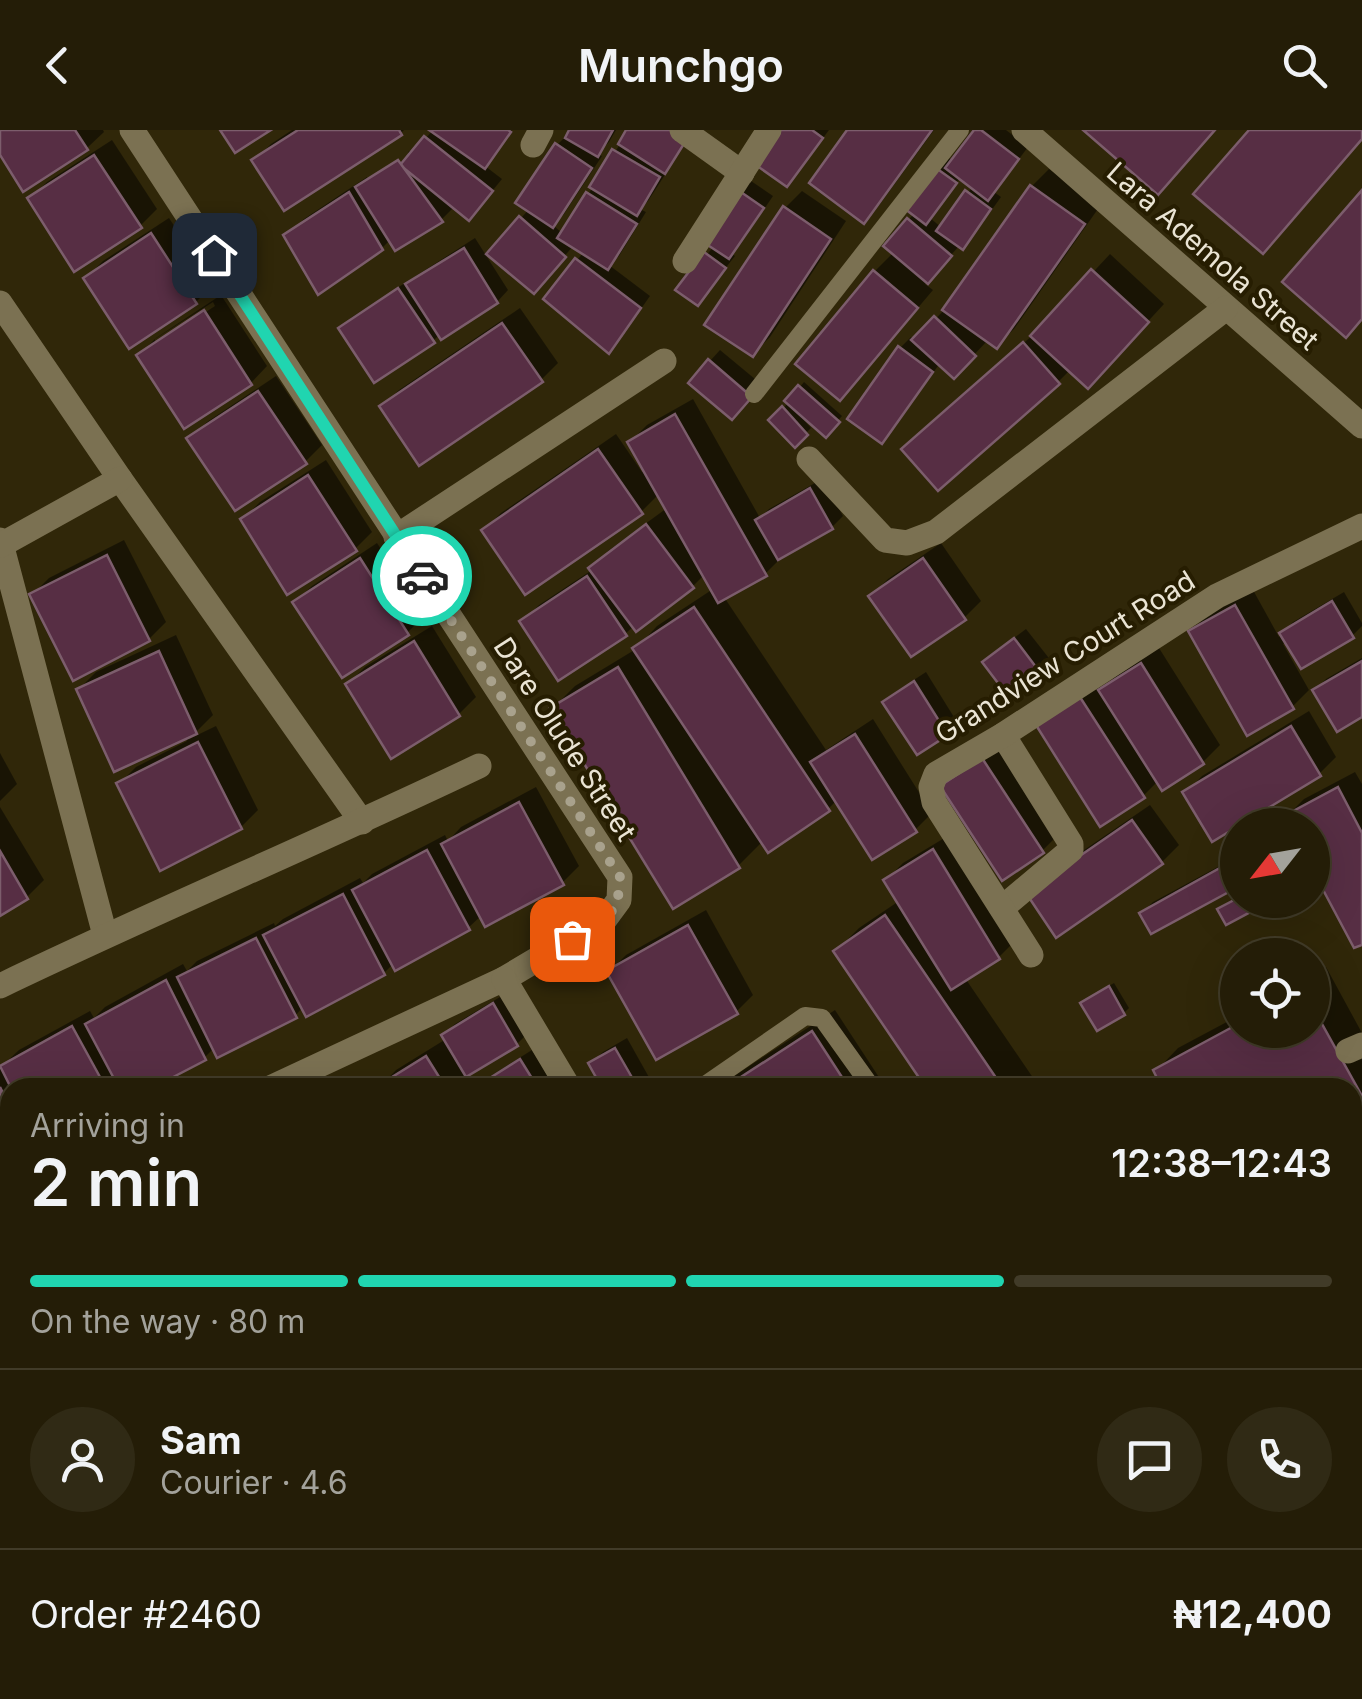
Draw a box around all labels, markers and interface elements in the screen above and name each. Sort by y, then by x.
icon: back [30,38,85,93]
text: Munchgo [578,38,784,93]
icon: search [1277,38,1332,93]
street label: Lara Ademola Street [1100,155,1326,357]
pin [172,213,257,298]
icon: home [187,228,242,283]
courier [372,526,472,626]
icon: car [395,549,450,604]
street label: Grandview Court Road [929,563,1201,751]
street label: Dare Olude Street [487,631,643,847]
north arrow [1220,808,1330,918]
map controls [1220,808,1330,1048]
pin [530,897,615,982]
icon: bag [545,912,600,967]
button: locate [1220,938,1330,1048]
text: Arriving in [30,1106,185,1145]
text: 12:38–12:43 [1111,1140,1332,1186]
text: 2 min [30,1143,202,1222]
text: On the way · 80 m [30,1302,305,1341]
button: person [30,1407,135,1512]
button: chat [1097,1407,1202,1512]
button: phone [1227,1407,1332,1512]
text: Sam [160,1417,242,1463]
text: Courier · 4.6 [160,1463,348,1502]
text: Order #2460 [30,1591,262,1637]
text: ₦12,400 [1173,1591,1332,1637]

